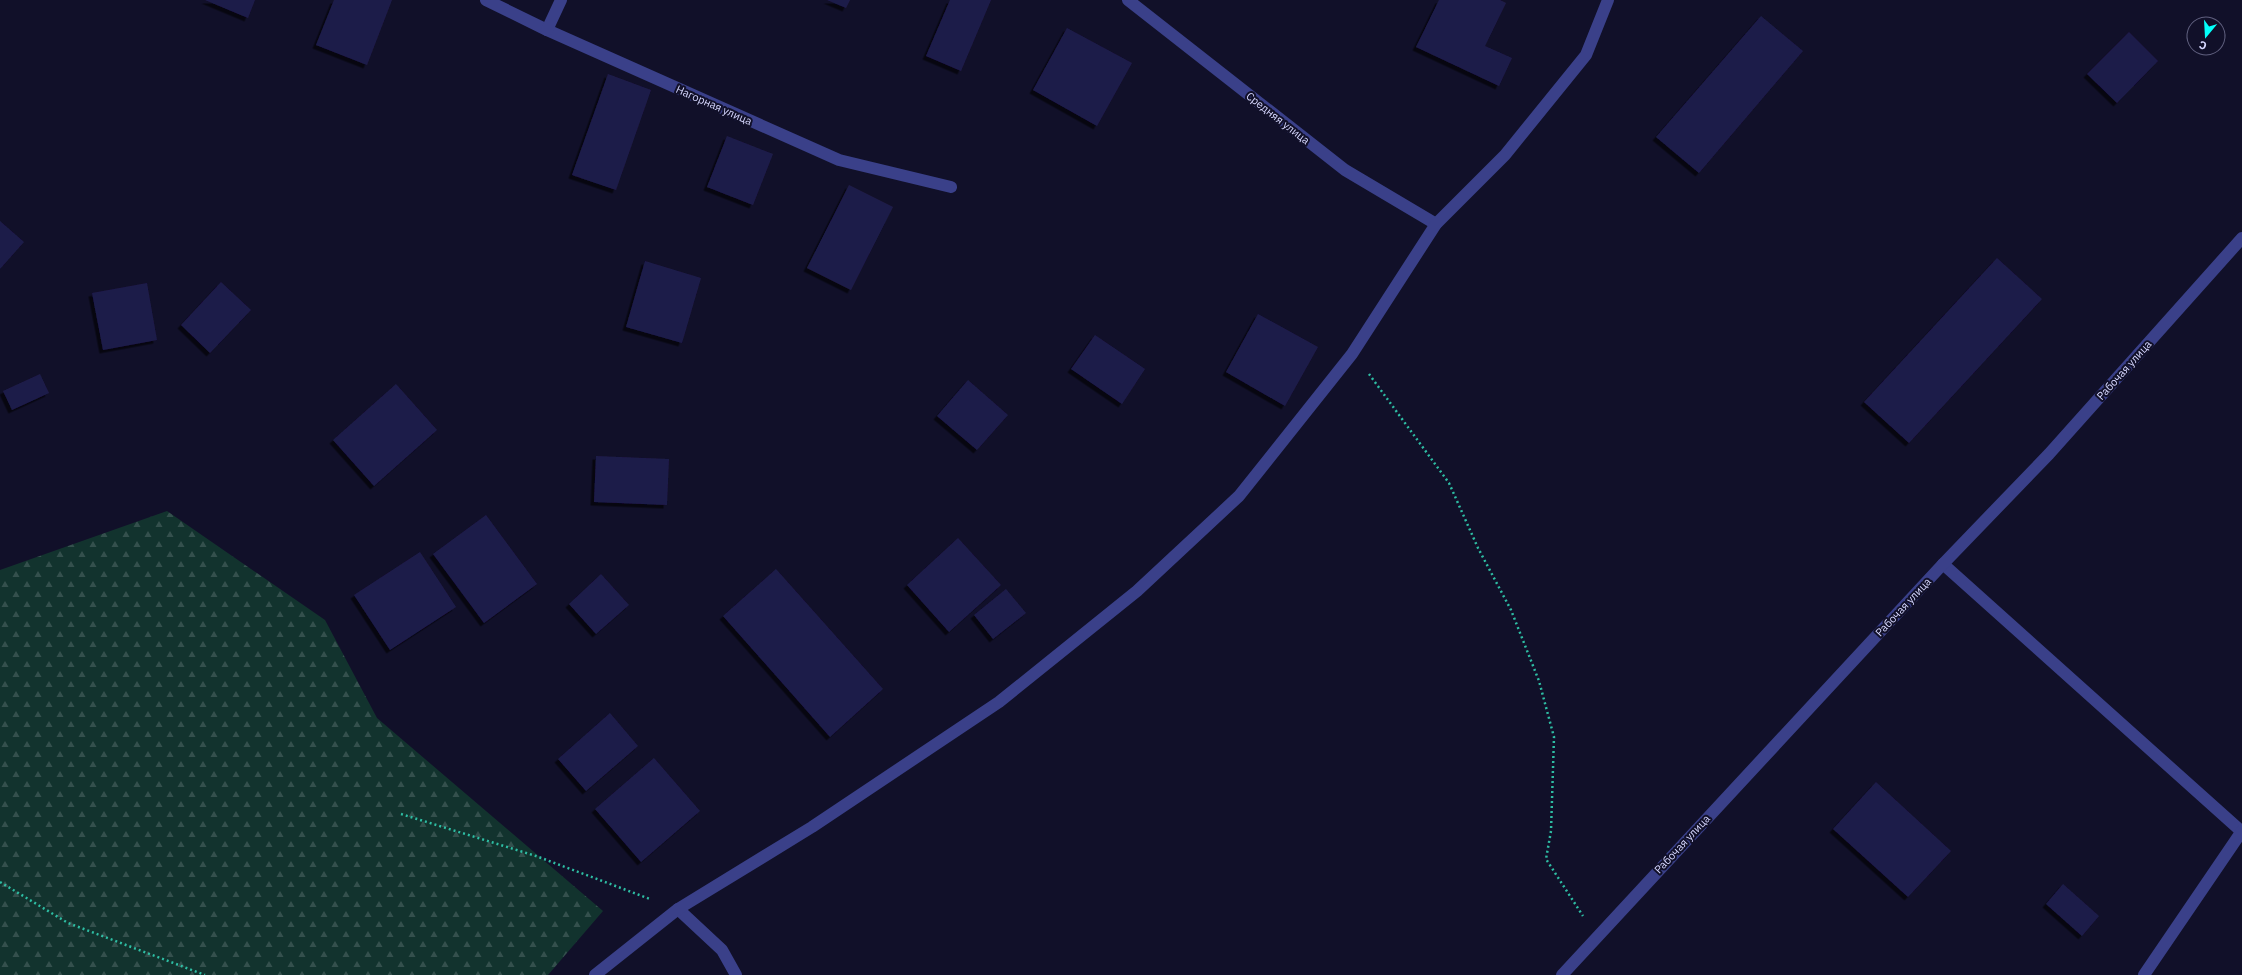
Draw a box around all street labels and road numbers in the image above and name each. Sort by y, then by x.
street label: Нагорная улица [674,82,754,128]
street label: Средняя улица [1243,89,1313,147]
street label: Рабочая улица [2094,337,2155,403]
street label: Рабочая улица [1872,574,1934,639]
street label: Рабочая улица [1651,811,1713,876]

